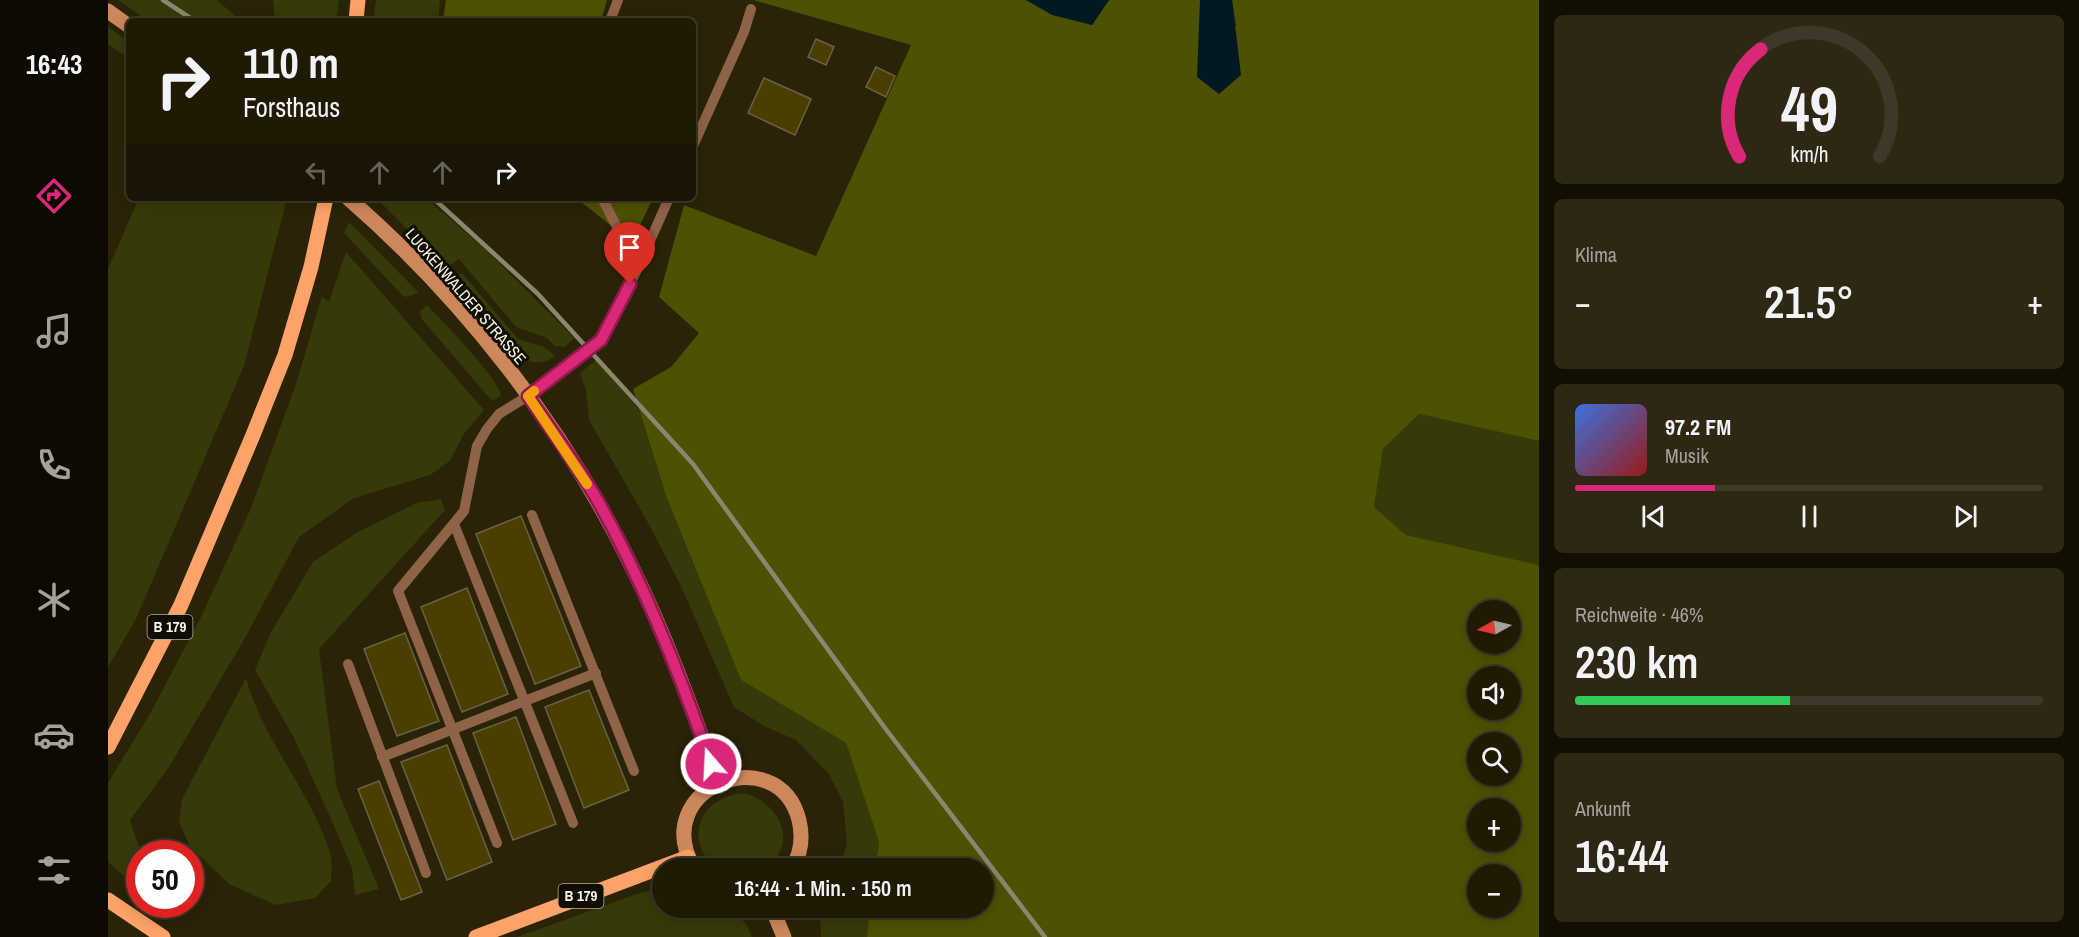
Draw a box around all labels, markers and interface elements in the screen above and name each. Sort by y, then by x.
text: 110 m [243,35,339,91]
icon: right [144,42,222,120]
text: 16:43 [26,46,82,82]
text: 49 [1781,66,1837,150]
text: Forsthaus [243,89,340,125]
text: km/h [1790,140,1828,169]
icon: left [300,156,333,189]
icon: ahead [363,156,396,189]
icon: ahead [426,156,459,189]
icon: right [489,156,522,189]
icon: directions [33,175,75,217]
pin [604,222,655,284]
street label: LUCKENWALDER STRASSE [401,223,531,369]
icon: arrive [613,231,646,264]
text: Klima [1575,241,1617,268]
text: 21.5° [1764,271,1854,332]
text: − [1575,280,1591,324]
text: + [2027,280,2043,324]
icon: music [33,310,75,352]
text: 97.2 FM [1665,412,1731,442]
text: Musik [1665,442,1709,469]
icon: phone [33,444,75,486]
icon: previous [1637,500,1670,533]
icon: pause [1793,500,1826,533]
icon: next [1949,500,1982,533]
icon: climate [33,579,75,621]
north arrow [1467,600,1521,654]
map controls [1467,600,1521,918]
text: Reichweite · 46% [1575,601,1704,628]
road number: B 179 [148,615,192,639]
text: 230 km [1575,631,1699,692]
button: sound [1467,666,1521,720]
icon: car [33,714,75,756]
position arrow [679,732,743,796]
button: search [1467,732,1521,786]
text: Ankunft [1575,795,1631,822]
button: + [1467,798,1521,852]
text: 16:44 [1575,825,1669,886]
speed limit sign: 50 [126,840,204,918]
icon: filters [33,849,75,891]
button: − [1467,864,1521,918]
text: 16:44 · 1 Min. · 150 m [734,873,912,903]
road number: B 179 [558,884,604,908]

